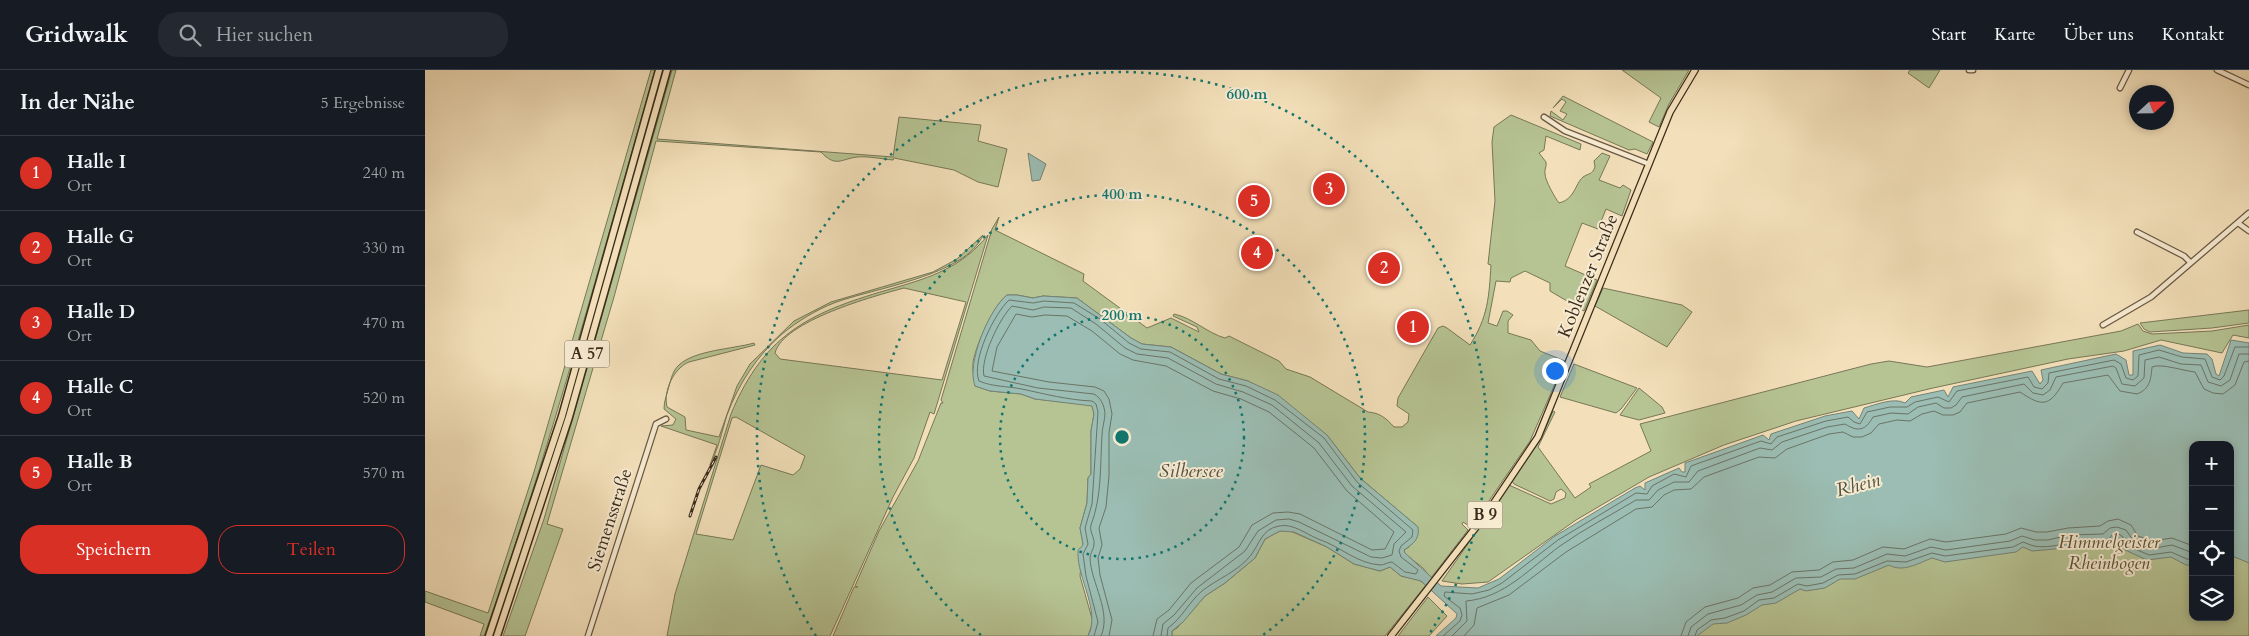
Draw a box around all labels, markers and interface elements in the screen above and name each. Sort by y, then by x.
search box [158,12,508,57]
text: Gridwalk [25,18,128,51]
icon: search [176,21,204,49]
text: Hier suchen [216,22,313,48]
text: Start [1931,22,1966,47]
text: Karte [1994,22,2036,47]
text: Über uns [2064,22,2134,47]
text: Kontakt [2162,22,2224,47]
text: 600 m [1227,84,1268,104]
north arrow [2129,85,2174,130]
text: In der Nähe [20,88,135,117]
text: 5 Ergebnisse [320,92,405,114]
text: Halle I [67,149,126,175]
text: 1 [32,162,40,184]
text: 240 m [363,162,405,184]
pin: 3 [1313,170,1345,208]
text: Ort [67,175,92,197]
pin: 5 [1238,182,1270,220]
text: 400 m [1102,184,1143,204]
street label: Koblenzer Straße [1552,210,1624,342]
text: Halle G [67,224,134,250]
pin: 4 [1241,234,1273,272]
text: 2 [32,237,40,259]
text: 330 m [363,237,405,259]
pin: 2 [1368,249,1400,287]
text: Ort [67,250,92,272]
text: Halle D [67,299,135,325]
text: 200 m [1102,305,1143,325]
pin: 1 [1397,308,1429,346]
text: 3 [32,312,40,334]
text: 470 m [363,312,405,334]
text: Ort [67,325,92,347]
road number: A 57 [565,340,609,368]
your location [1542,358,1568,384]
text: Halle C [67,374,133,400]
text: 4 [32,387,40,409]
text: 520 m [363,387,405,409]
text: Ort [67,400,92,422]
centre of rings [1113,428,1131,446]
map controls [2189,441,2234,621]
button: + [2189,441,2234,486]
text: Halle B [67,449,133,475]
water label: Silbersee [1159,458,1224,484]
text: 5 [32,462,40,484]
text: 570 m [363,462,405,484]
street label: Siemensstraße [582,465,638,575]
water label: Rhein [1833,466,1884,503]
text: Ort [67,475,92,497]
button: − [2189,486,2234,531]
road number: B 9 [1467,502,1503,528]
button: Speichern [20,525,208,574]
button: Teilen [218,525,405,574]
park label: Himmelgeister Rheinbogen [2058,530,2161,576]
button: locate [2189,531,2234,576]
button: layers [2189,576,2234,621]

